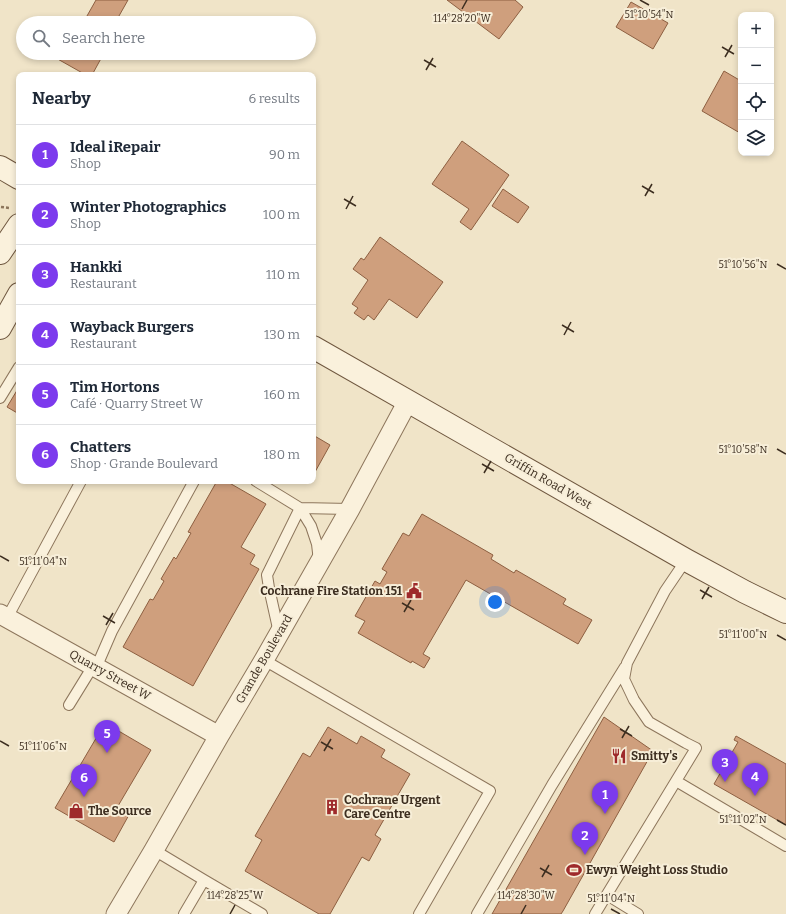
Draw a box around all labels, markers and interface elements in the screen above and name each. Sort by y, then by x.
text: 51°10'54"N [624,9,674,21]
map controls [738,12,774,156]
button: + [738,12,774,48]
text: 114°28'20"W [433,13,491,25]
search box [16,16,316,60]
icon: search [30,27,52,49]
text: Search here [62,29,145,47]
button: − [738,48,774,84]
button: locate [738,84,774,120]
text: Nearby [32,88,91,109]
text: 6 results [248,91,300,106]
button: layers [738,120,774,156]
text: Ideal iRepair [70,138,160,156]
text: 1 [42,147,48,162]
text: 90 m [269,147,300,162]
text: Shop [70,156,101,171]
text: Winter Photographics [70,198,226,216]
text: 2 [41,207,49,222]
text: 100 m [263,207,300,222]
text: Shop [70,216,101,231]
text: Hankki [70,258,122,276]
text: 51°10'56"N [718,259,768,271]
text: 3 [41,267,49,282]
text: 110 m [266,267,300,282]
text: Restaurant [70,276,137,291]
text: Wayback Burgers [70,318,194,336]
text: 4 [41,327,49,342]
text: 130 m [264,327,300,342]
text: Restaurant [70,336,137,351]
text: Tim Hortons [70,378,160,396]
text: 5 [41,387,49,402]
text: 160 m [264,387,300,402]
text: Café · Quarry Street W [70,396,203,411]
text: Chatters [70,438,131,456]
text: 51°10'58"N [719,444,768,456]
text: 6 [41,447,49,462]
text: 180 m [264,447,300,462]
street label: Griffin Road West [502,450,595,512]
text: Shop · Grande Boulevard [70,456,218,471]
text: 51°11'04"N [19,556,67,568]
public building icon: Cochrane Fire Station 151 [405,582,423,600]
place label: Cochrane Fire Station 151 [260,584,403,598]
your location [485,592,505,612]
street label: Grande Boulevard [233,612,295,706]
text: 51°11'00"N [719,629,767,641]
street label: Quarry Street W [67,647,154,703]
pin: 5 [94,720,120,753]
text: 51°11'06"N [19,741,67,753]
restaurant icon: Smitty's [610,747,628,765]
place label: Smitty's [631,749,678,763]
pin: 3 [712,749,738,782]
pin: 4 [742,763,768,796]
pin: 6 [71,764,97,797]
pin: 1 [592,781,618,814]
place label: Cochrane Urgent Care Centre [344,793,441,821]
building icon: Cochrane Urgent Care Centre [323,798,341,816]
shop icon: The Source [67,802,85,820]
place label: The Source [88,804,152,818]
text: 51°11'02"N [719,814,767,826]
pin: 2 [572,822,598,855]
sports icon: Ewyn Weight Loss Studio [565,861,583,879]
place label: Ewyn Weight Loss Studio [586,863,728,877]
text: 114°28'25"W [207,890,264,902]
text: 114°28'30"W [497,890,556,902]
text: 51°11'04"N [587,893,635,905]

